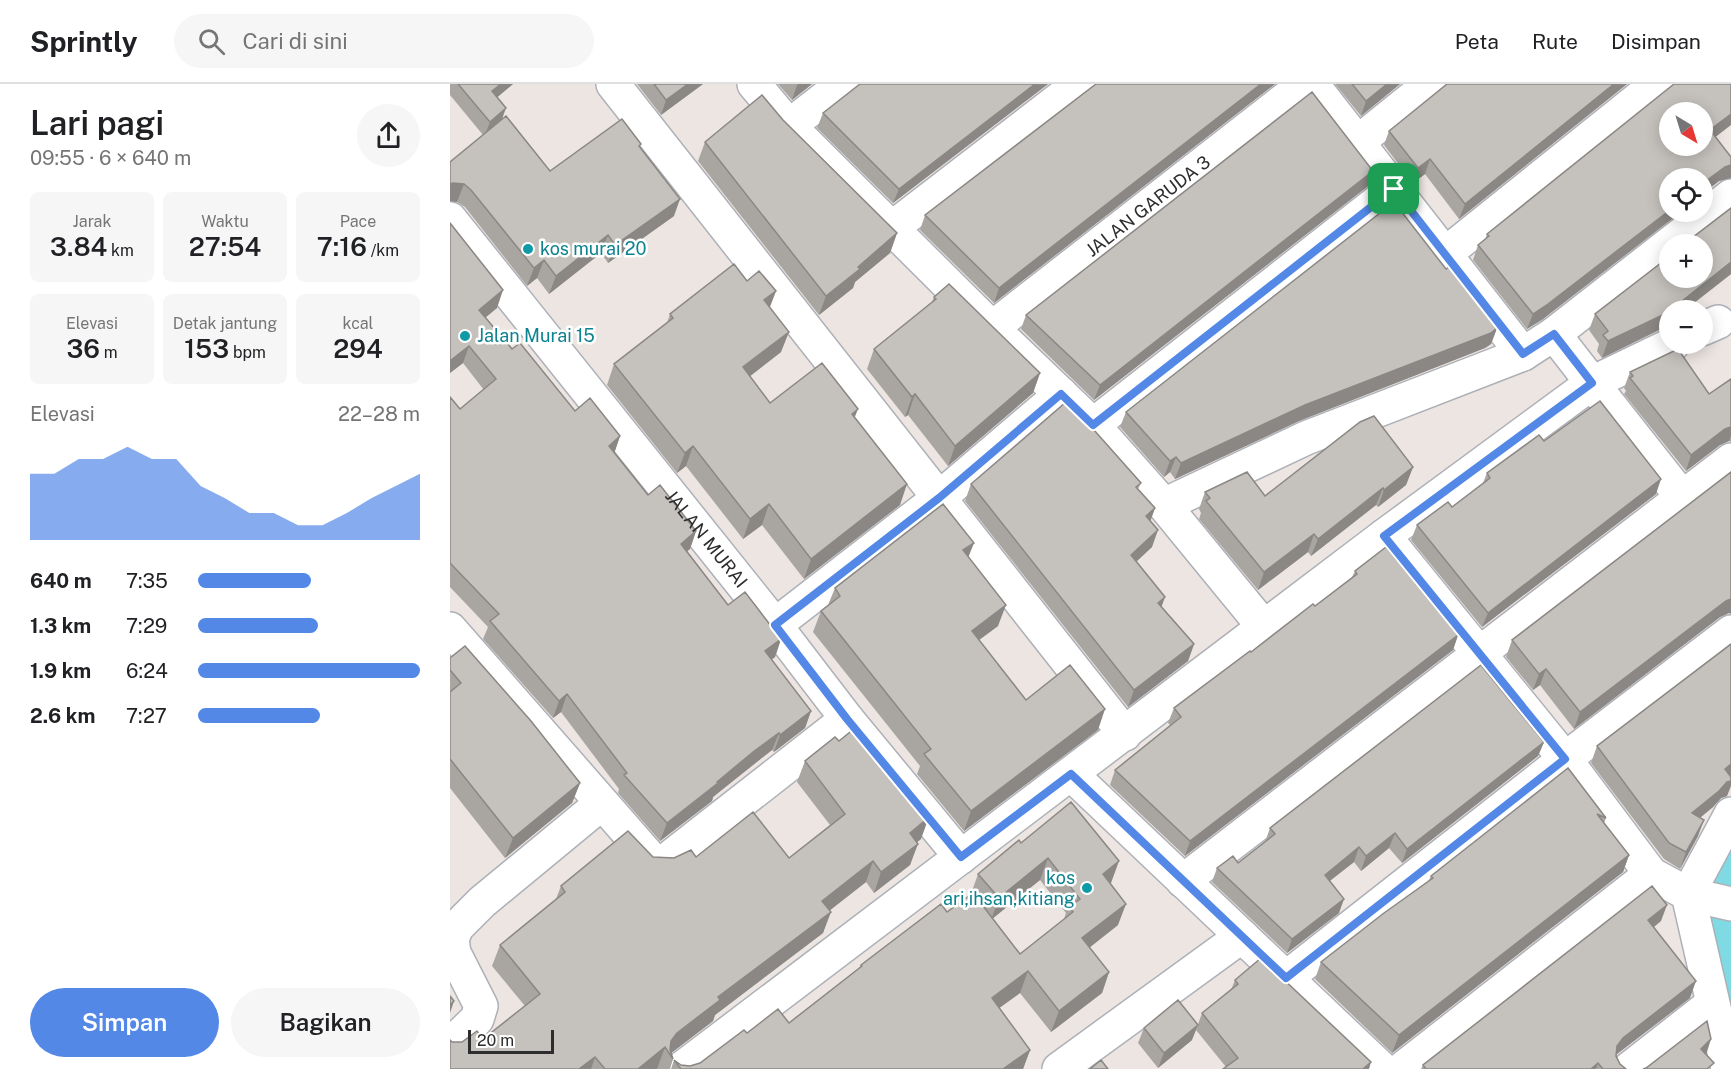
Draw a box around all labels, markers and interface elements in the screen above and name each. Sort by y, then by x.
search box [174,14,594,68]
text: Sprintly [30,25,138,58]
icon: search [195,25,228,58]
text: Cari di sini [243,28,348,54]
text: Peta [1455,29,1499,54]
text: Rute [1532,29,1578,54]
text: Disimpan [1611,29,1701,54]
north arrow [1659,102,1713,156]
map controls [1659,102,1713,354]
text: Lari pagi [30,104,164,142]
button: share [357,104,420,167]
text: 09:55 · 6 × 640 m [30,146,191,170]
street label: JALAN GARUDA 3 [1082,151,1214,261]
pin [1368,163,1419,214]
button: locate [1659,168,1713,222]
icon: arrive [1377,172,1410,205]
text: Jarak [73,212,111,231]
text: Waktu [201,212,249,231]
text: Pace [340,212,376,231]
text: 3.84 [50,231,107,262]
text: 27:54 [189,231,261,262]
text: 7:16 [317,231,367,262]
button: + [1659,234,1713,288]
place label: kos murai 20 [540,238,647,259]
text: km [107,241,134,260]
text: /km [367,241,399,260]
marker: kos murai 20 [521,242,535,256]
button: − [1659,300,1713,354]
text: Elevasi [66,314,118,333]
text: Detak jantung [173,314,277,333]
text: kcal [343,314,373,333]
place label: Jalan Murai 15 [477,325,595,346]
marker: Jalan Murai 15 [458,329,472,343]
text: 36 [66,333,100,364]
text: 153 [184,333,229,364]
text: 294 [333,333,383,364]
text: m [100,343,118,362]
text: bpm [229,343,266,362]
text: Elevasi [30,402,95,426]
text: 22–28 m [338,402,420,426]
street label: JALAN MURAI [661,486,752,592]
text: 640 m [30,569,92,593]
text: 7:35 [126,569,168,593]
text: 1.3 km [30,614,91,638]
text: 7:29 [126,614,167,638]
text: 1.9 km [30,659,91,683]
text: 6:24 [126,659,168,683]
text: 2.6 km [30,704,95,728]
text: 7:27 [126,704,167,728]
place label: kos ari,ihsan,kitiang [943,867,1075,909]
marker: kos ari,ihsan,kitiang [1080,881,1094,895]
button: Simpan [30,988,219,1057]
button: Bagikan [231,988,420,1057]
scale bar [468,1027,554,1054]
text: 20 m [477,1031,514,1050]

